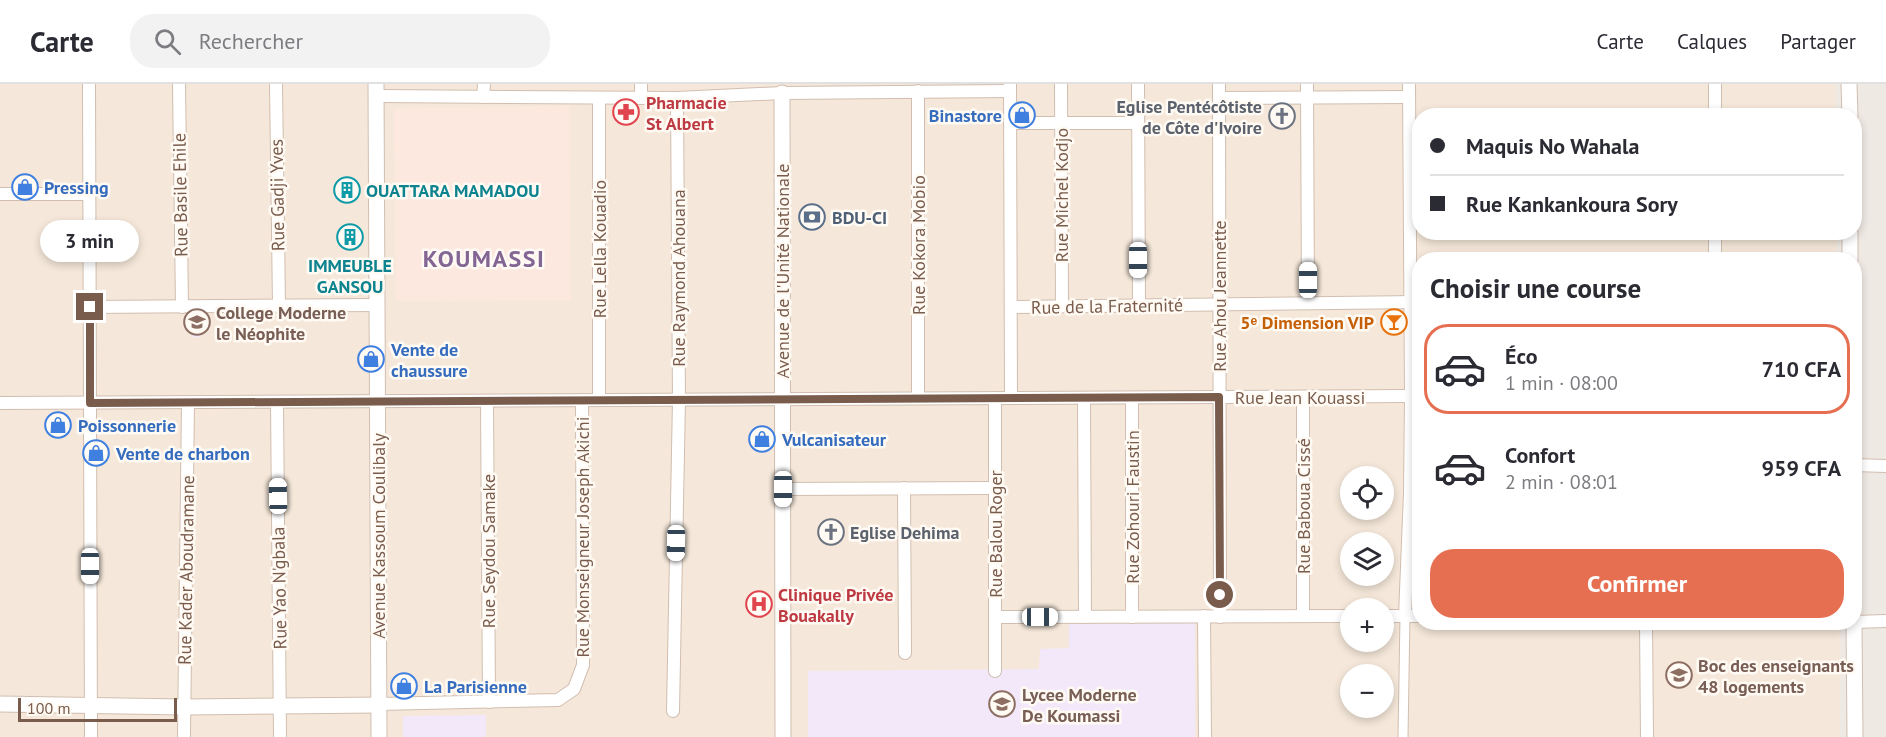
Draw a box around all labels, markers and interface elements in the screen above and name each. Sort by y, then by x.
search box [130,14,550,68]
text: Carte [30,23,94,60]
icon: search [151,25,184,58]
text: Rechercher [199,27,303,55]
text: Carte [1597,28,1644,55]
text: Calques [1677,28,1747,55]
text: Partager [1780,28,1856,55]
place label: Pharmacie St Albert [646,91,727,135]
place label: Eglise Pentécôtiste de Côte d'Ivoire [1116,95,1262,139]
pharmacy icon: Pharmacie St Albert [611,97,641,127]
shop icon: Binastore [1007,100,1037,130]
church icon: Eglise Pentécôtiste de Côte d'Ivoire [1267,101,1297,131]
place label: Binastore [929,104,1002,127]
street label: Rue Michel Kodjo [1050,128,1073,262]
text: Maquis No Wahala [1466,132,1639,160]
street label: Rue Basile Ehile [167,133,193,257]
street label: Rue Gadji Yves [265,139,289,251]
street label: Avenue de l'Unité Nationale [771,164,794,378]
shop icon: Pressing [10,172,40,202]
building icon: OUATTARA MAMADOU [332,175,362,205]
street label: Rue Kokora Mobio [907,175,930,315]
place label: Pressing [44,176,109,199]
place label: OUATTARA MAMADOU [366,179,540,202]
street label: Rue Lella Kouadio [588,180,611,318]
street label: Rue Raymond Ahouana [667,189,690,367]
text: Rue Kankankoura Sory [1466,190,1678,218]
bank icon: BDU-CI [797,202,827,232]
place label: BDU-CI [832,206,887,229]
callout: 3 min [40,220,140,262]
street label: Rue Ahou Jeannette [1208,220,1231,372]
building icon: IMMEUBLE GANSOU [335,222,365,252]
text: 3 min [65,228,114,254]
car [1129,242,1147,278]
district label: KOUMASSI [423,243,545,274]
place label: IMMEUBLE GANSOU [308,254,392,298]
car [1299,262,1317,298]
text: Choisir une course [1430,271,1641,305]
route end [76,293,103,320]
street label: Rue de la Fraternité [1031,293,1183,319]
place label: College Moderne le Néophite [216,301,346,345]
school or university icon: College Moderne le Néophite [182,307,212,337]
bar icon: 5ᵉ Dimension VIP [1379,307,1409,337]
place label: 5ᵉ Dimension VIP [1240,311,1374,334]
place label: Vente de chaussure [390,338,468,382]
icon: car [1433,342,1487,396]
text: Éco [1505,342,1537,370]
shop icon: Vente de chaussure [356,344,386,374]
text: 710 CFA [1762,355,1841,383]
text: 1 min · 08:00 [1505,370,1618,396]
street label: Rue Jean Kouassi [1235,386,1365,409]
shop icon: Poissonnerie [43,410,73,440]
place label: Poissonnerie [78,414,176,437]
street label: Rue Monseigneur Joseph Akichi [571,417,594,657]
shop icon: Vulcanisateur [747,424,777,454]
place label: Vulcanisateur [781,428,887,451]
street label: Rue Zohouri Faustin [1121,430,1144,584]
street label: Avenue Kassoum Coulibaly [367,433,390,639]
shop icon: Vente de charbon [81,438,111,468]
street label: Rue Baboua Cissé [1292,438,1315,574]
icon: car [1433,441,1487,495]
text: Confort [1505,441,1575,469]
place label: Vente de charbon [115,442,250,465]
text: 959 CFA [1762,454,1841,482]
map controls [1340,466,1394,718]
button: locate [1340,466,1394,520]
text: 2 min · 08:01 [1505,469,1618,495]
street label: Rue Balou Roger [984,470,1007,598]
car [774,471,792,507]
street label: Rue Seydou Samake [477,474,500,628]
street label: Rue Kader Aboudramane [173,475,199,665]
car [269,478,287,514]
church icon: Eglise Dehima [816,517,846,547]
place label: Eglise Dehima [850,521,959,544]
car [667,525,685,561]
street label: Rue Yao N'gbala [266,527,292,649]
button: layers [1340,532,1394,586]
car [81,548,99,584]
button: Confirmer [1430,549,1844,618]
route start [1206,581,1233,608]
place label: Clinique Privée Bouakally [778,583,893,627]
hospital icon: Clinique Privée Bouakally [744,589,774,619]
button: + [1340,598,1394,652]
car [1022,608,1058,626]
place label: Boc des enseignants 48 logements [1698,654,1854,698]
school or university icon: Boc des enseignants 48 logements [1664,660,1694,690]
button: − [1340,664,1394,718]
shop icon: La Parisienne [389,671,419,701]
place label: La Parisienne [424,675,527,698]
place label: Lycee Moderne De Koumassi [1022,683,1137,727]
school or university icon: Lycee Moderne De Koumassi [987,689,1017,719]
scale bar [18,695,177,722]
text: 100 m [27,698,70,718]

